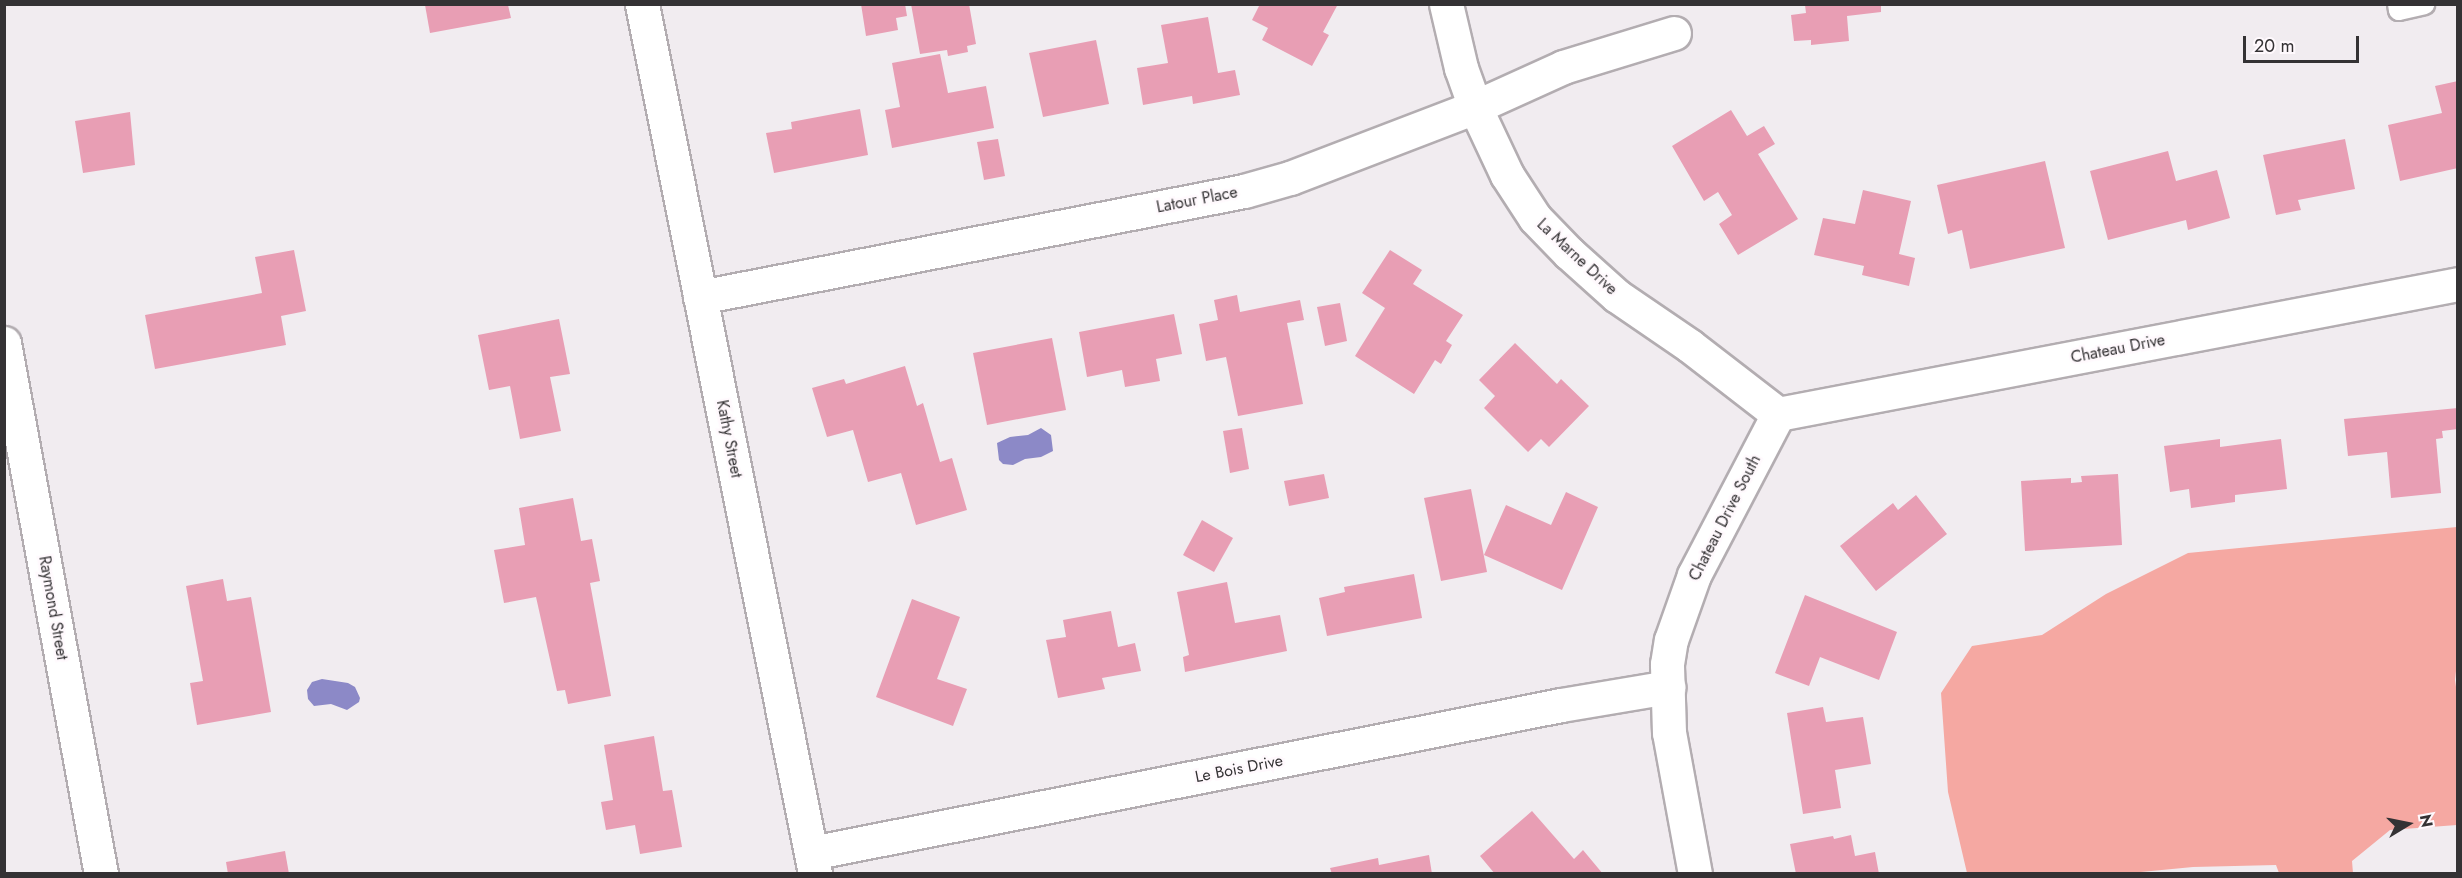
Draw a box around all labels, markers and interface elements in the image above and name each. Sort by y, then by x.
scale bar [2246,24,2362,62]
text: 20 m [2254,33,2294,59]
street label: Latour Place [1155,183,1239,217]
street label: La Marne Drive [1533,215,1621,299]
street label: Chateau Drive [2069,330,2167,368]
street label: Kathy Street [712,398,746,480]
street label: Chateau Drive South [1685,452,1765,584]
street label: Raymond Street [34,554,72,662]
street label: Le Bois Drive [1194,751,1284,787]
north arrow [2378,794,2438,854]
text: N [2414,813,2439,829]

